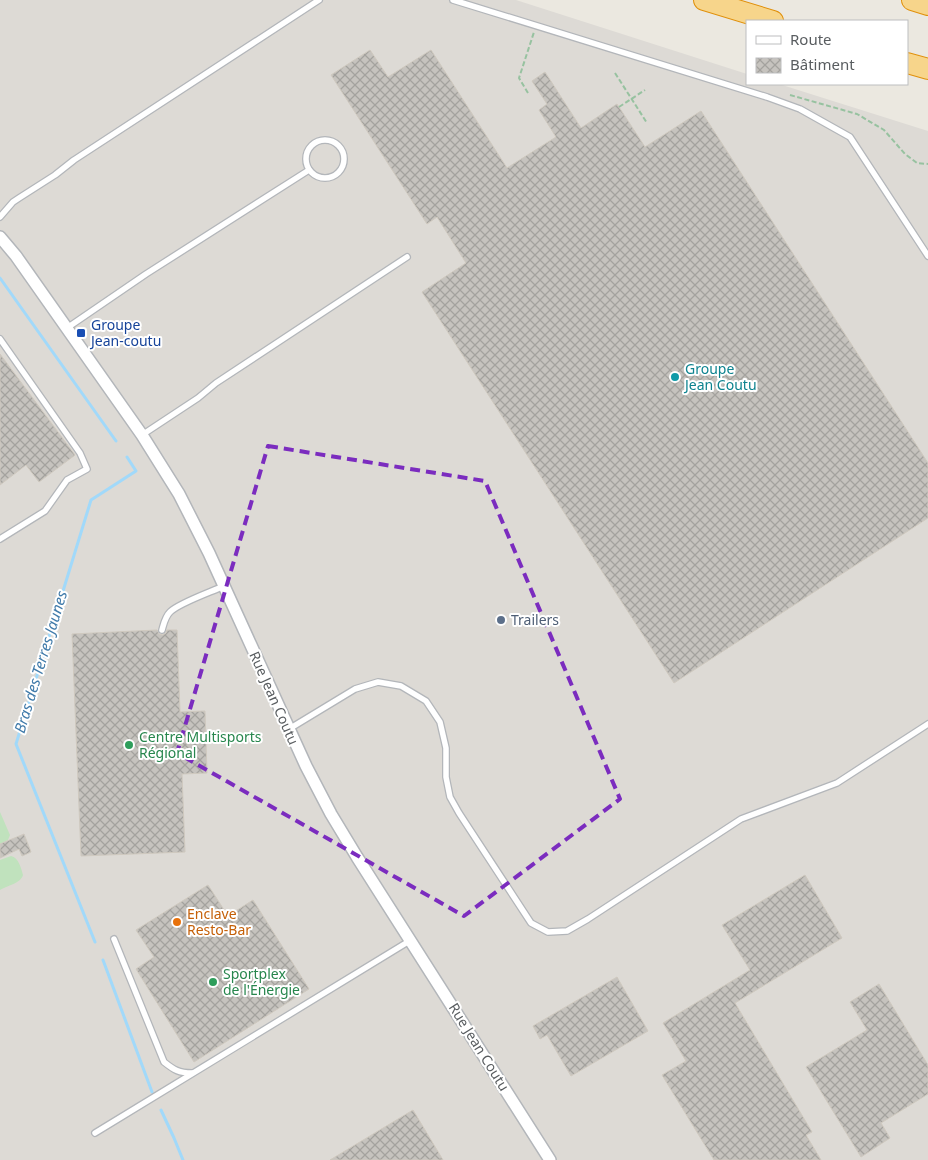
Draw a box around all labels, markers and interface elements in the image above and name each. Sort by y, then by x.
legend [746,20,908,85]
text: Route [790,29,832,49]
text: Bâtiment [790,54,855,74]
place label: Groupe Jean-coutu [89,315,161,350]
marker: Groupe Jean-coutu [75,327,87,339]
place label: Groupe Jean Coutu [683,359,757,394]
marker: Groupe Jean Coutu [669,371,681,383]
water label: Bras des Terres Jaunes [9,588,71,735]
place label: Trailers [511,610,559,629]
marker: Trailers [495,614,507,626]
street label: Rue Jean Coutu [245,648,304,748]
place label: Centre Multisports Régional [139,727,262,762]
marker: Centre Multisports Régional [123,739,135,751]
place label: Enclave Resto-Bar [187,904,251,939]
marker: Enclave Resto-Bar [171,916,183,928]
place label: Sportplex de l'Énergie [223,964,300,999]
marker: Sportplex de l'Énergie [207,976,219,988]
street label: Rue Jean Coutu [445,999,514,1094]

